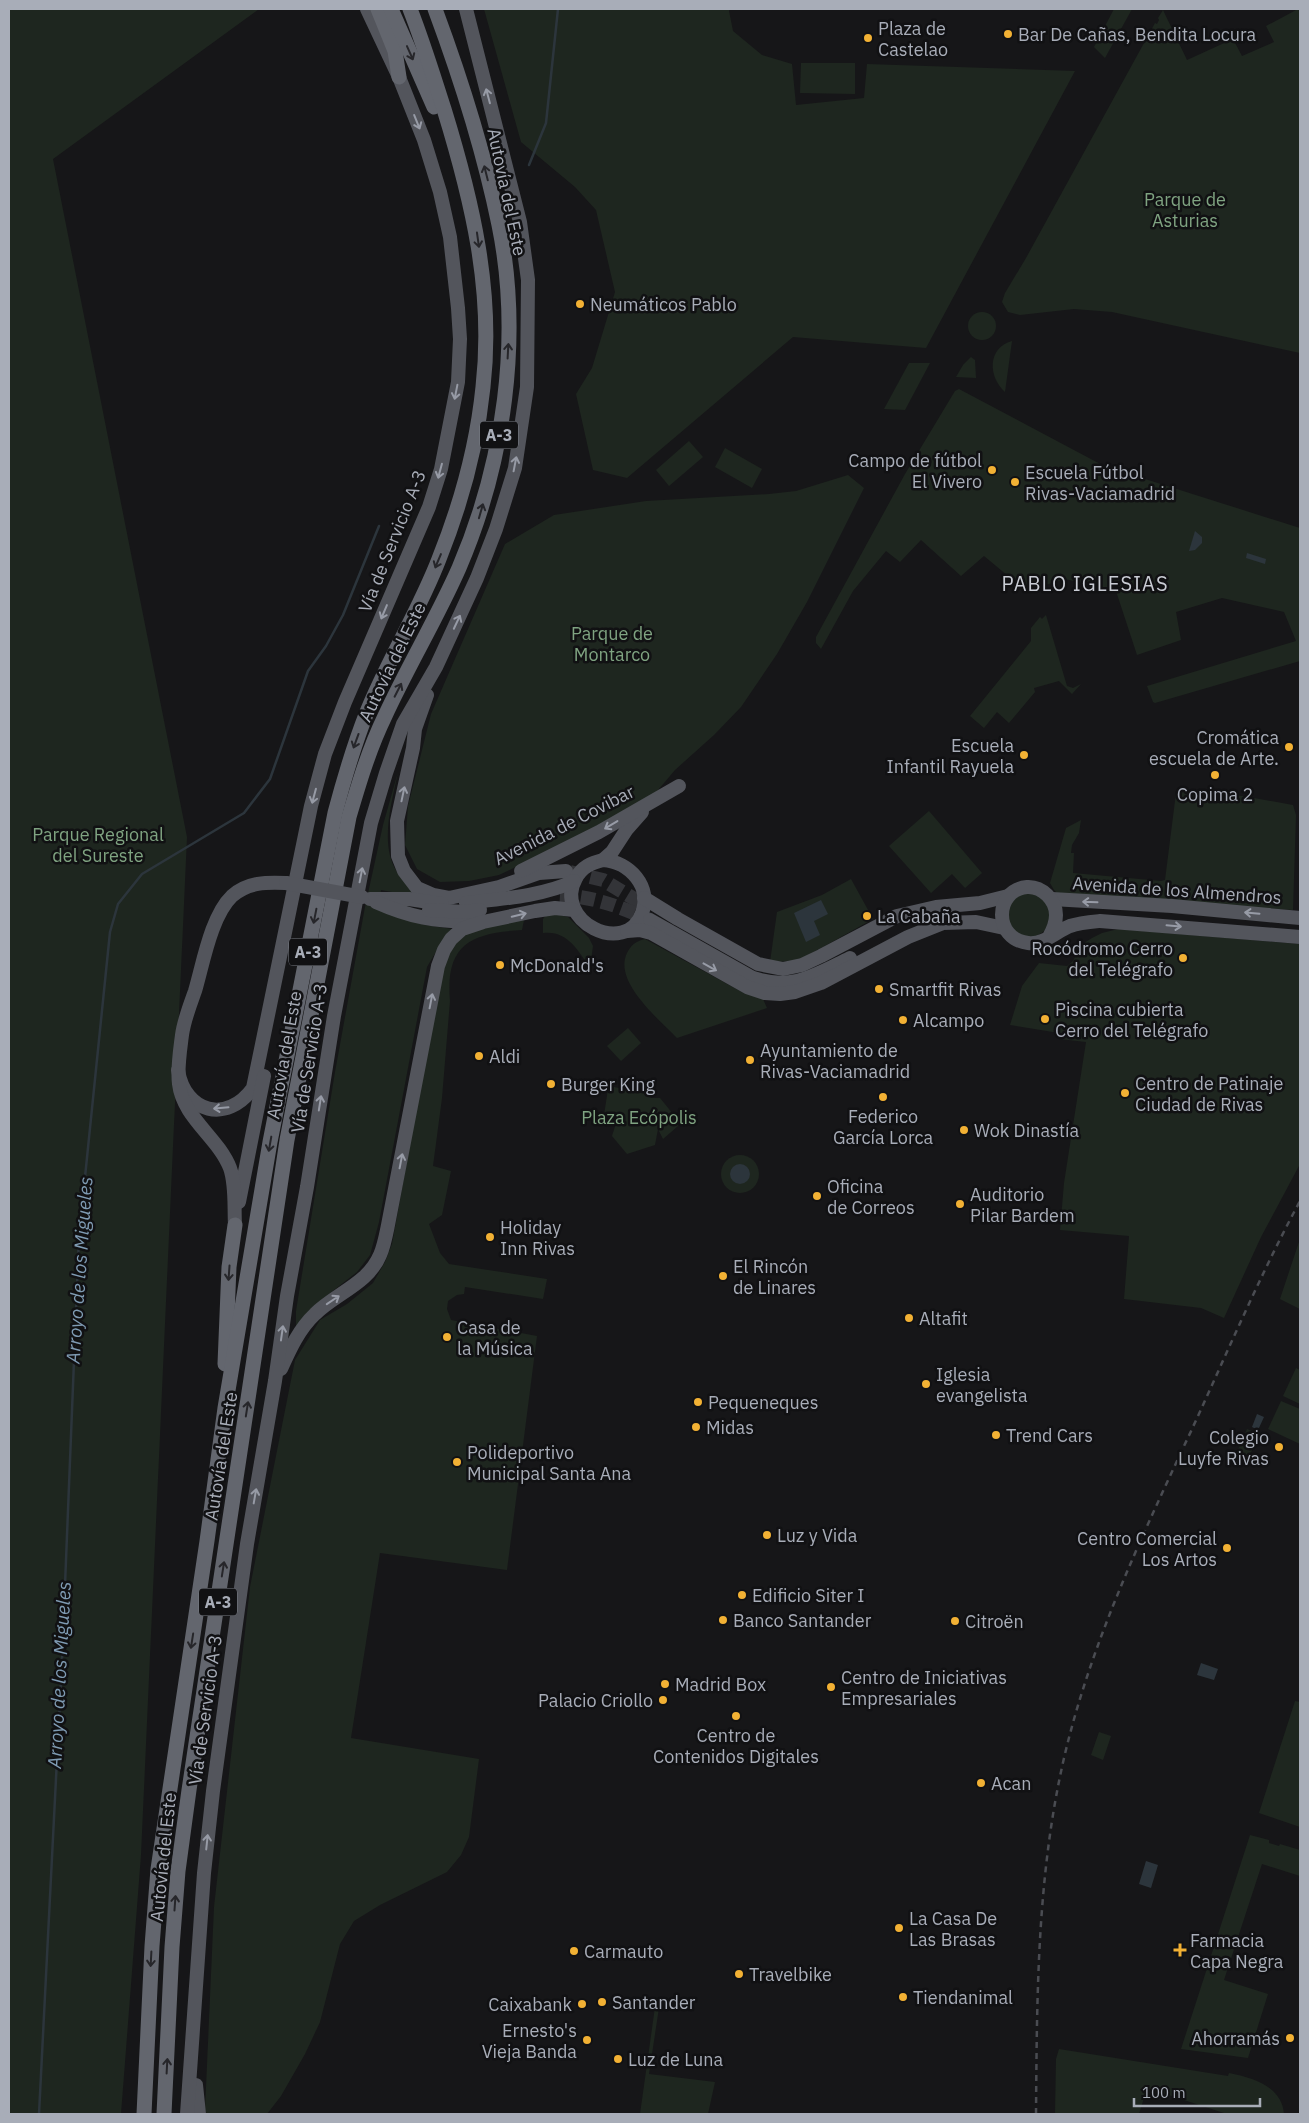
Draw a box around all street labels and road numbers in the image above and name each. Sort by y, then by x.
street label: Autovía del Este [482,126,532,258]
road number: A-3 [480,422,518,448]
street label: Vía de Servicio A-3 [353,466,431,616]
street label: Autovía del Este [353,598,431,725]
street label: Avenida de Covibar [490,780,638,870]
street label: Avenida de los Almendros [1072,871,1282,909]
road number: A-3 [289,939,327,966]
street label: Vía de Servicio A-3 [286,981,332,1135]
street label: Autovía del Este [261,989,307,1121]
street label: Autovía del Este [199,1390,243,1522]
road number: A-3 [199,1588,237,1615]
street label: Vía de Servicio A-3 [183,1633,227,1787]
street label: Autovía del Este [145,1791,181,1923]

